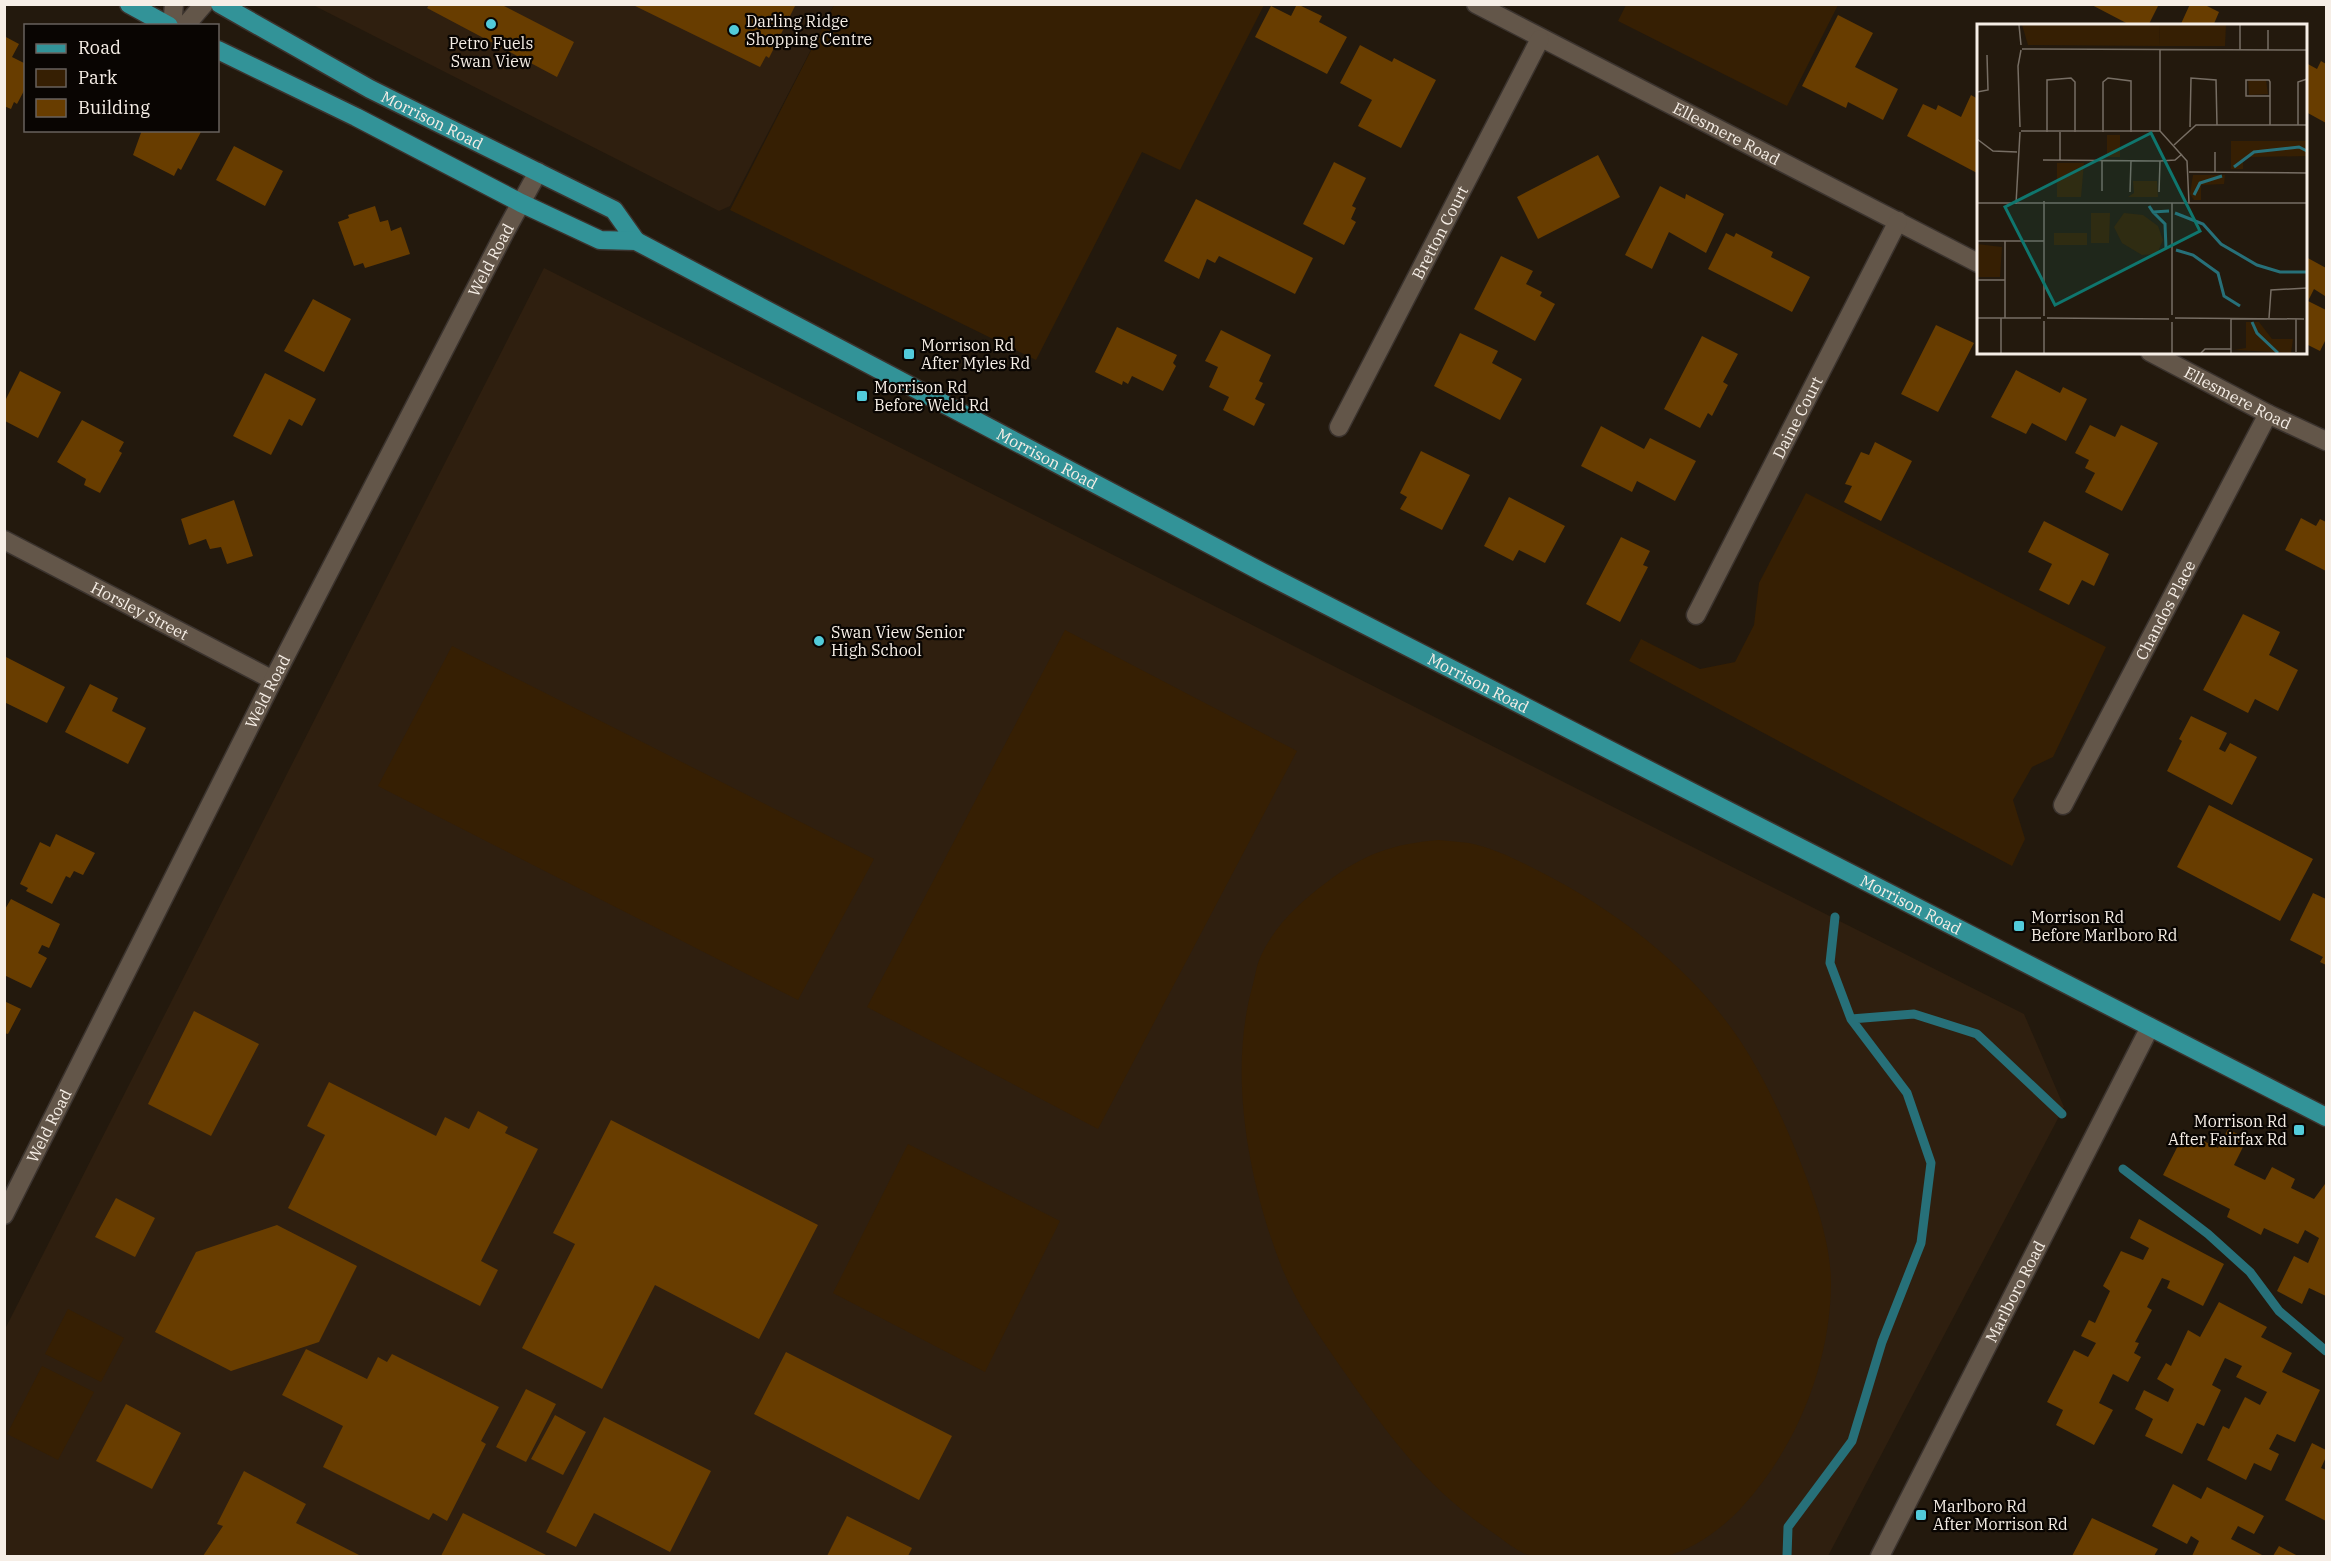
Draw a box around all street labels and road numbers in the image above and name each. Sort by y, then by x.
street label: Morrison Road [378,86,487,154]
street label: Ellesmere Road [1670,97,1784,169]
street label: Bretton Court [1407,182,1472,283]
street label: Weld Road [463,219,518,300]
street label: Ellesmere Road [2181,362,2295,434]
street label: Daine Court [1768,373,1827,462]
street label: Morrison Road [993,424,1101,493]
street label: Chandos Place [2131,557,2200,663]
street label: Horsley Street [88,577,192,644]
street label: Morrison Road [1424,649,1533,717]
street label: Weld Road [240,651,294,732]
street label: Morrison Road [1857,870,1965,939]
street label: Weld Road [22,1085,76,1166]
street label: Marlboro Road [1981,1237,2049,1346]

